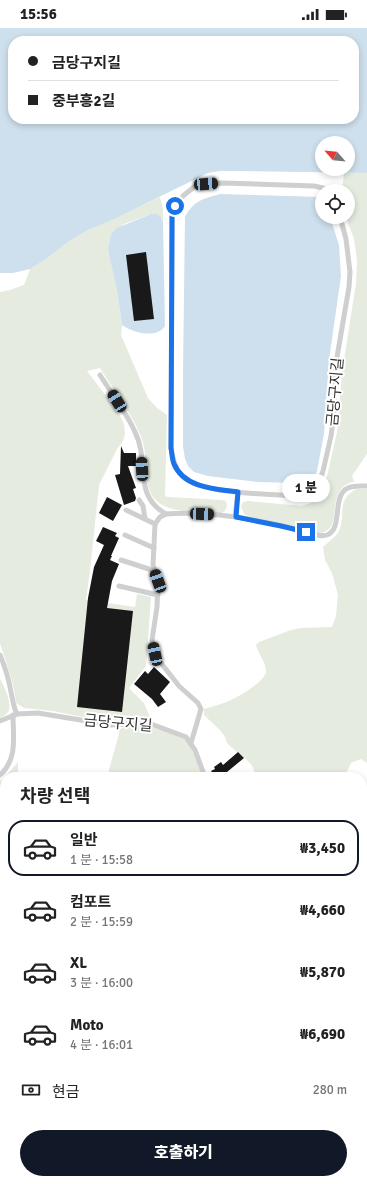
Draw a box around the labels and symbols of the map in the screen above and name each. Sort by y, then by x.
north arrow [315,136,355,176]
car [194,177,218,191]
route start [166,197,184,215]
street label: 금당구지길 [323,357,347,427]
car [106,388,128,414]
car [135,457,149,481]
callout: 1 분 [282,474,330,502]
car [190,508,214,520]
route end [297,523,315,541]
car [148,568,168,594]
car [147,641,163,667]
street label: 금당구지길 [83,711,153,735]

